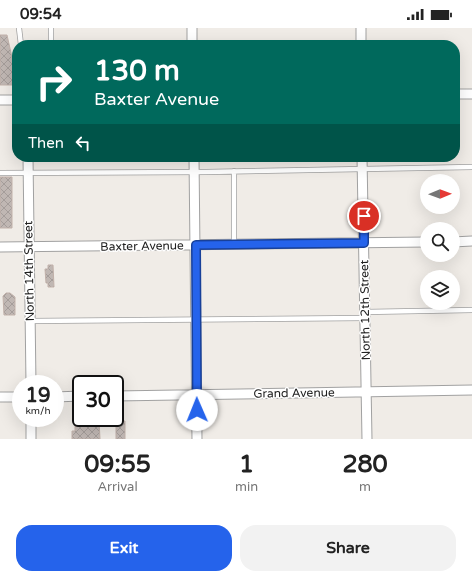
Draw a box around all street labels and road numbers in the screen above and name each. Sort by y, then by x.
street label: North 14th Street [21,220,37,321]
street label: Baxter Avenue [100,238,184,254]
street label: North 12th Street [357,259,373,360]
street label: Grand Avenue [253,385,335,401]

